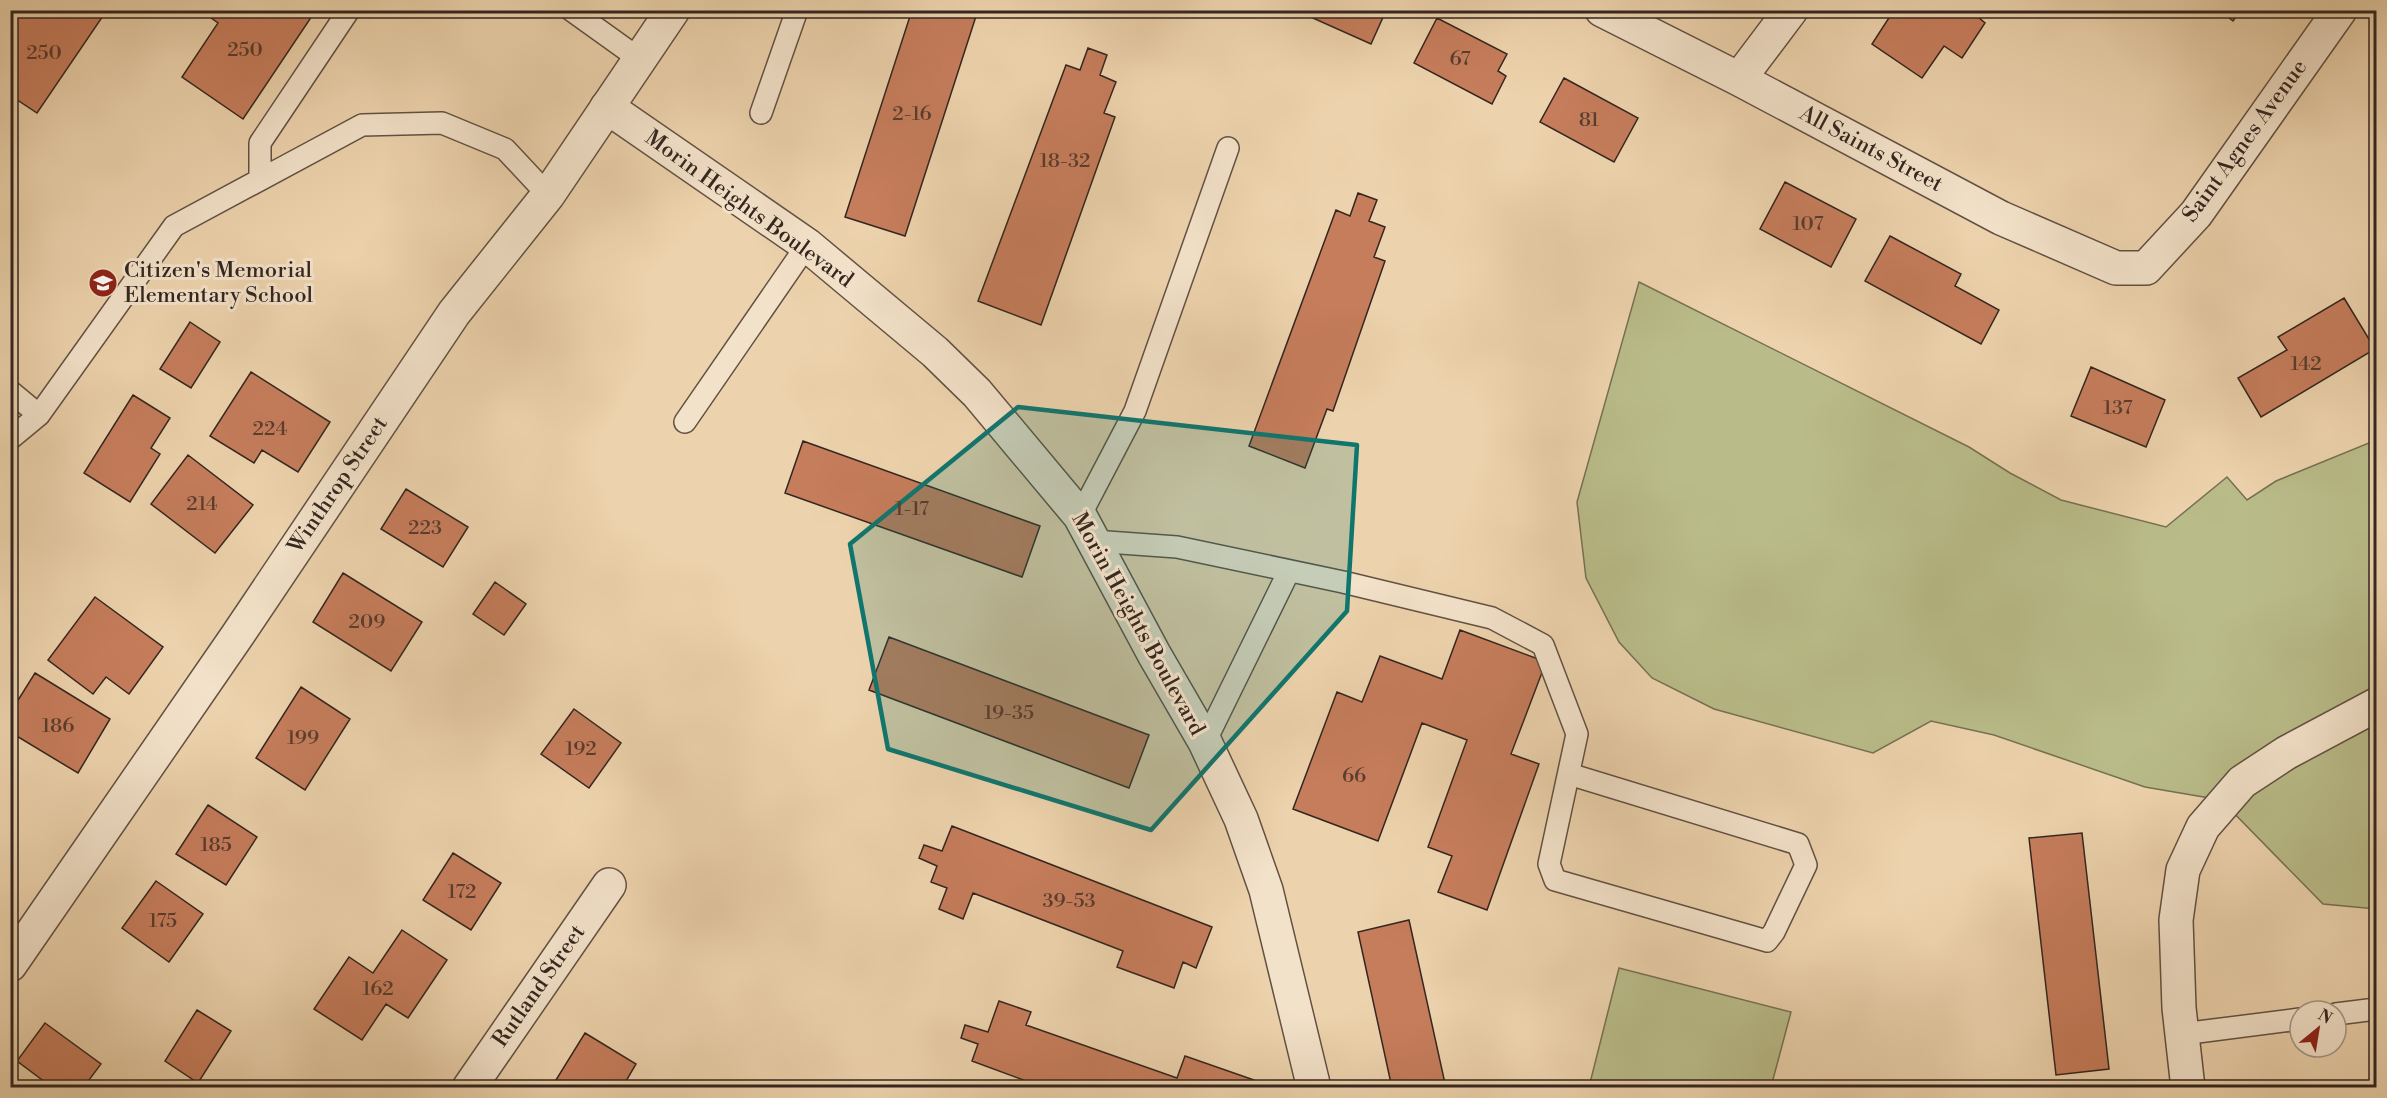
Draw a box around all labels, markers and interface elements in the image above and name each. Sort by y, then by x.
house number: 250 [227,38,263,63]
house number: 250 [26,41,62,66]
house number: 67 [1449,47,1471,72]
street label: Saint Agnes Avenue [2177,54,2313,228]
street label: All Saints Street [1794,99,1947,198]
house number: 2-16 [892,102,932,127]
house number: 81 [1579,108,1600,133]
street label: Morin Heights Boulevard [640,124,859,294]
house number: 18-32 [1040,149,1090,174]
house number: 107 [1792,212,1824,237]
place label: Citizen's Memorial Elementary School [124,257,314,309]
school or university icon: Citizen's Memorial Elementary School [87,267,119,299]
house number: 142 [2290,352,2322,377]
house number: 137 [2103,396,2133,421]
street label: Winthrop Street [282,411,394,559]
house number: 224 [253,417,288,442]
house number: 214 [186,492,218,517]
house number: 1-17 [895,497,929,522]
street label: Morin Heights Boulevard [1065,508,1211,741]
house number: 223 [408,516,442,541]
house number: 209 [349,610,385,635]
house number: 19-35 [984,701,1034,726]
house number: 186 [42,714,74,739]
house number: 199 [287,726,319,751]
house number: 192 [565,737,597,762]
house number: 66 [1342,764,1366,789]
house number: 185 [200,833,232,858]
house number: 172 [448,880,476,905]
house number: 39-53 [1042,889,1096,914]
house number: 175 [149,909,177,934]
street label: Rutland Street [487,919,591,1052]
house number: 162 [362,977,394,1002]
north arrow [2288,999,2348,1059]
text: N [2315,1005,2336,1029]

